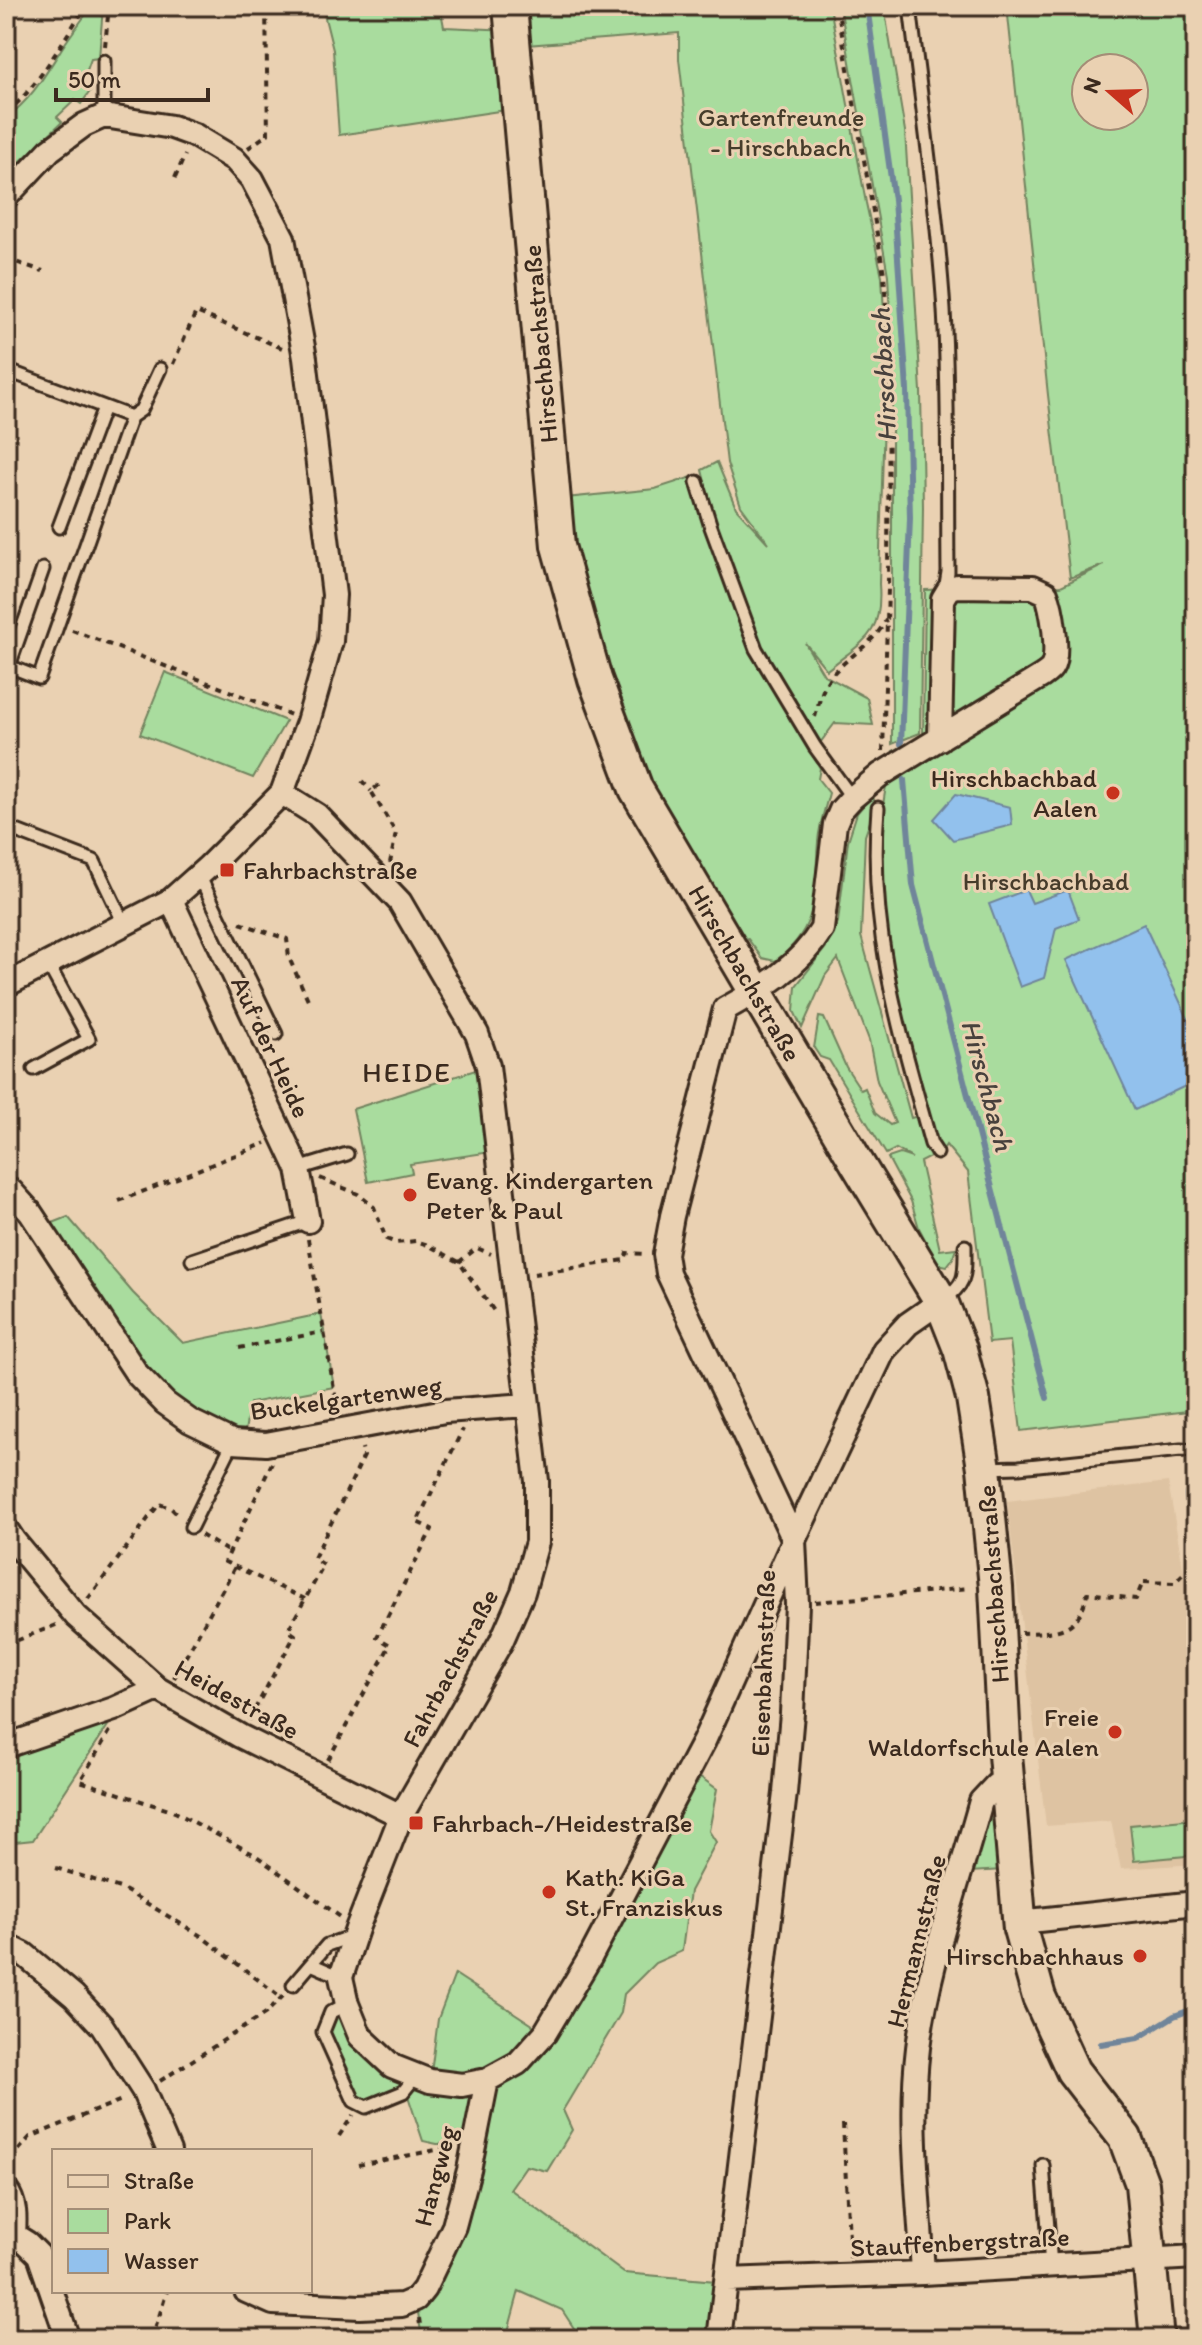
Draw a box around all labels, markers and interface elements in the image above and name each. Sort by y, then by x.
scale bar [56,52,208,102]
north arrow [1070,52,1150,132]
text: 50 m [68,65,121,94]
text: N [1076,74,1107,97]
park label: Gartenfreunde - Hirschbach [698,101,864,163]
street label: Hirschbachstraße [515,244,565,444]
water label: Hirschbach [862,306,904,443]
place label: Hirschbachbad Aalen [931,762,1097,824]
marker: Hirschbachbad Aalen [1104,784,1122,802]
place label: Fahrbachstraße [243,854,418,886]
marker: Fahrbachstraße [218,861,236,879]
park label: Hirschbachbad [963,865,1129,897]
street label: Hirschbachstraße [681,879,809,1067]
street label: Auf der Heide [224,971,318,1123]
water label: Hirschbach [954,1015,1022,1155]
district label: HEIDE [362,1055,452,1089]
place label: Evang. Kindergarten Peter & Paul [426,1164,653,1226]
marker: Evang. Kindergarten Peter & Paul [401,1186,419,1204]
street label: Buckelgartenweg [248,1369,445,1427]
street label: Hirschbachstraße [970,1484,1016,1684]
street label: Eisenbahnstraße [744,1569,782,1757]
street label: Fahrbachstraße [395,1583,505,1753]
street label: Heidestraße [169,1652,305,1746]
place label: Freie Waldorfschule Aalen [868,1701,1099,1763]
marker: Freie Waldorfschule Aalen [1106,1723,1124,1741]
place label: Fahrbach-/Heidestraße [432,1807,692,1839]
marker: Fahrbach-/Heidestraße [407,1814,425,1832]
street label: Hermannstraße [879,1851,953,2031]
place label: Kath. KiGa St. Franziskus [565,1861,723,1923]
marker: Kath. KiGa St. Franziskus [540,1883,558,1901]
place label: Hirschbachhaus [946,1940,1124,1972]
marker: Hirschbachhaus [1131,1947,1149,1965]
street label: Hangweg [406,2122,464,2230]
legend [52,2149,312,2293]
text: Straße [124,2166,194,2195]
text: Park [124,2206,171,2235]
street label: Stauffenbergstraße [850,2220,1070,2264]
text: Wasser [124,2246,199,2275]

